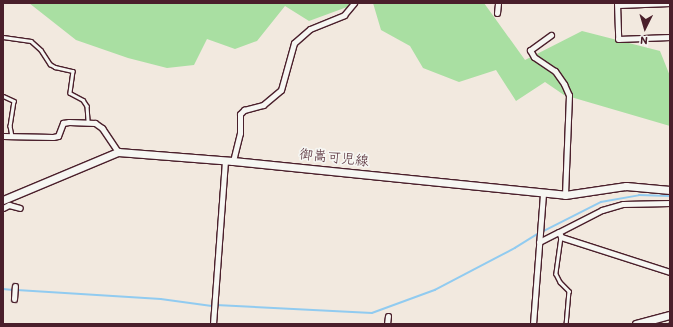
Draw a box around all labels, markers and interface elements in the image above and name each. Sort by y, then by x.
north arrow [625,8,665,48]
text: N [640,34,648,47]
street label: 御嵩可児線 [298,146,370,170]

